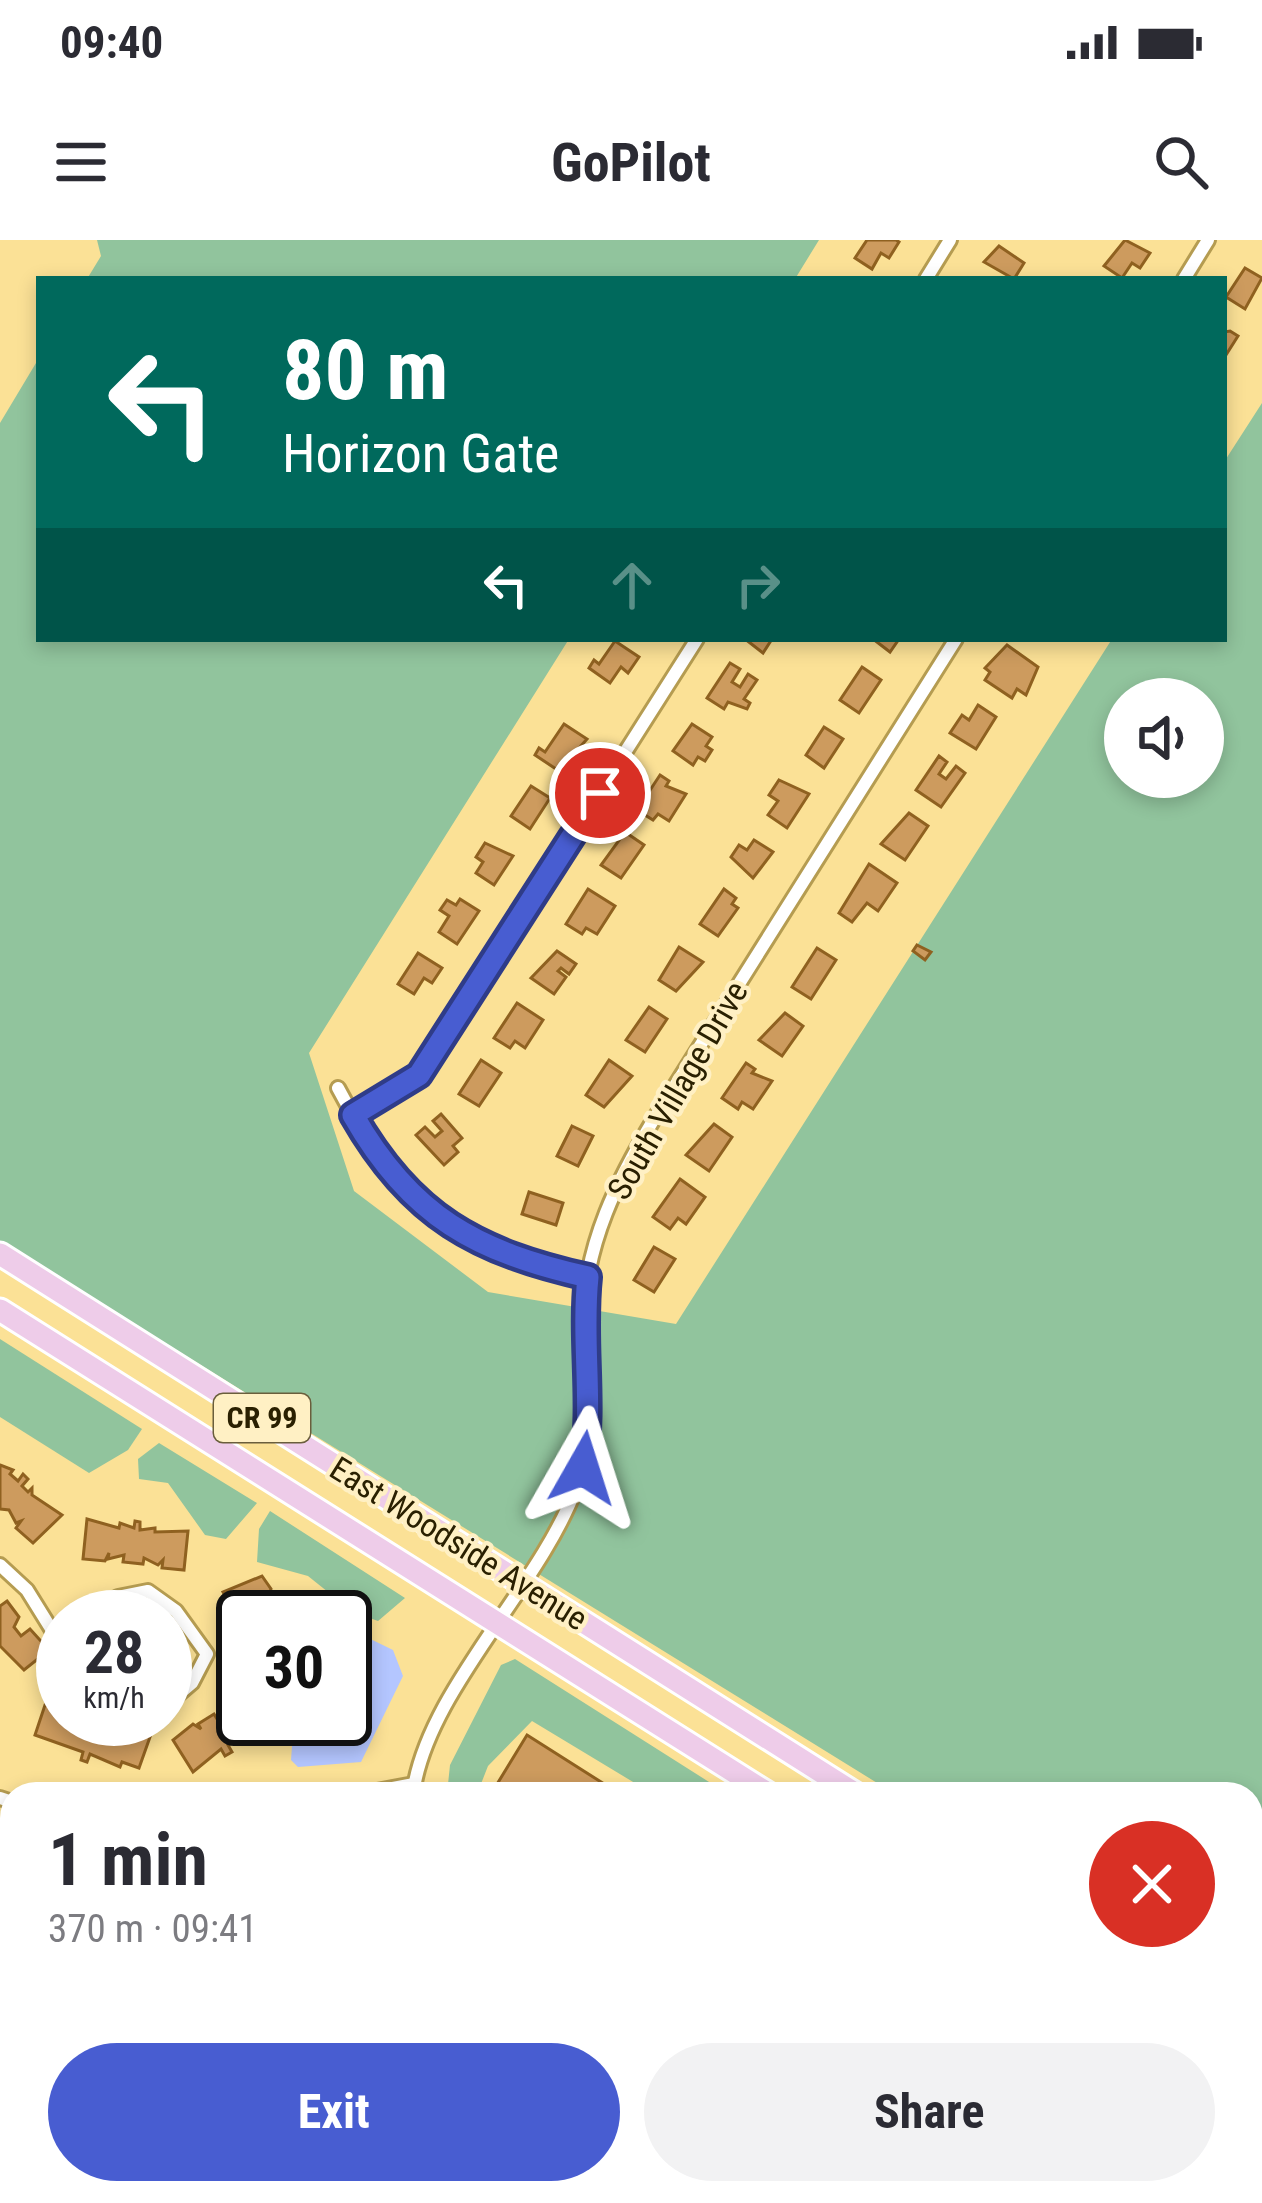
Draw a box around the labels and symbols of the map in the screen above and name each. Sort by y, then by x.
pin [549,742,651,844]
street label: South Village Drive [599,974,756,1206]
road number: CR 99 [214,1394,310,1442]
position arrow [520,1405,646,1531]
street label: East Woodside Avenue [323,1449,594,1638]
speed limit sign: 30 [216,1590,372,1746]

